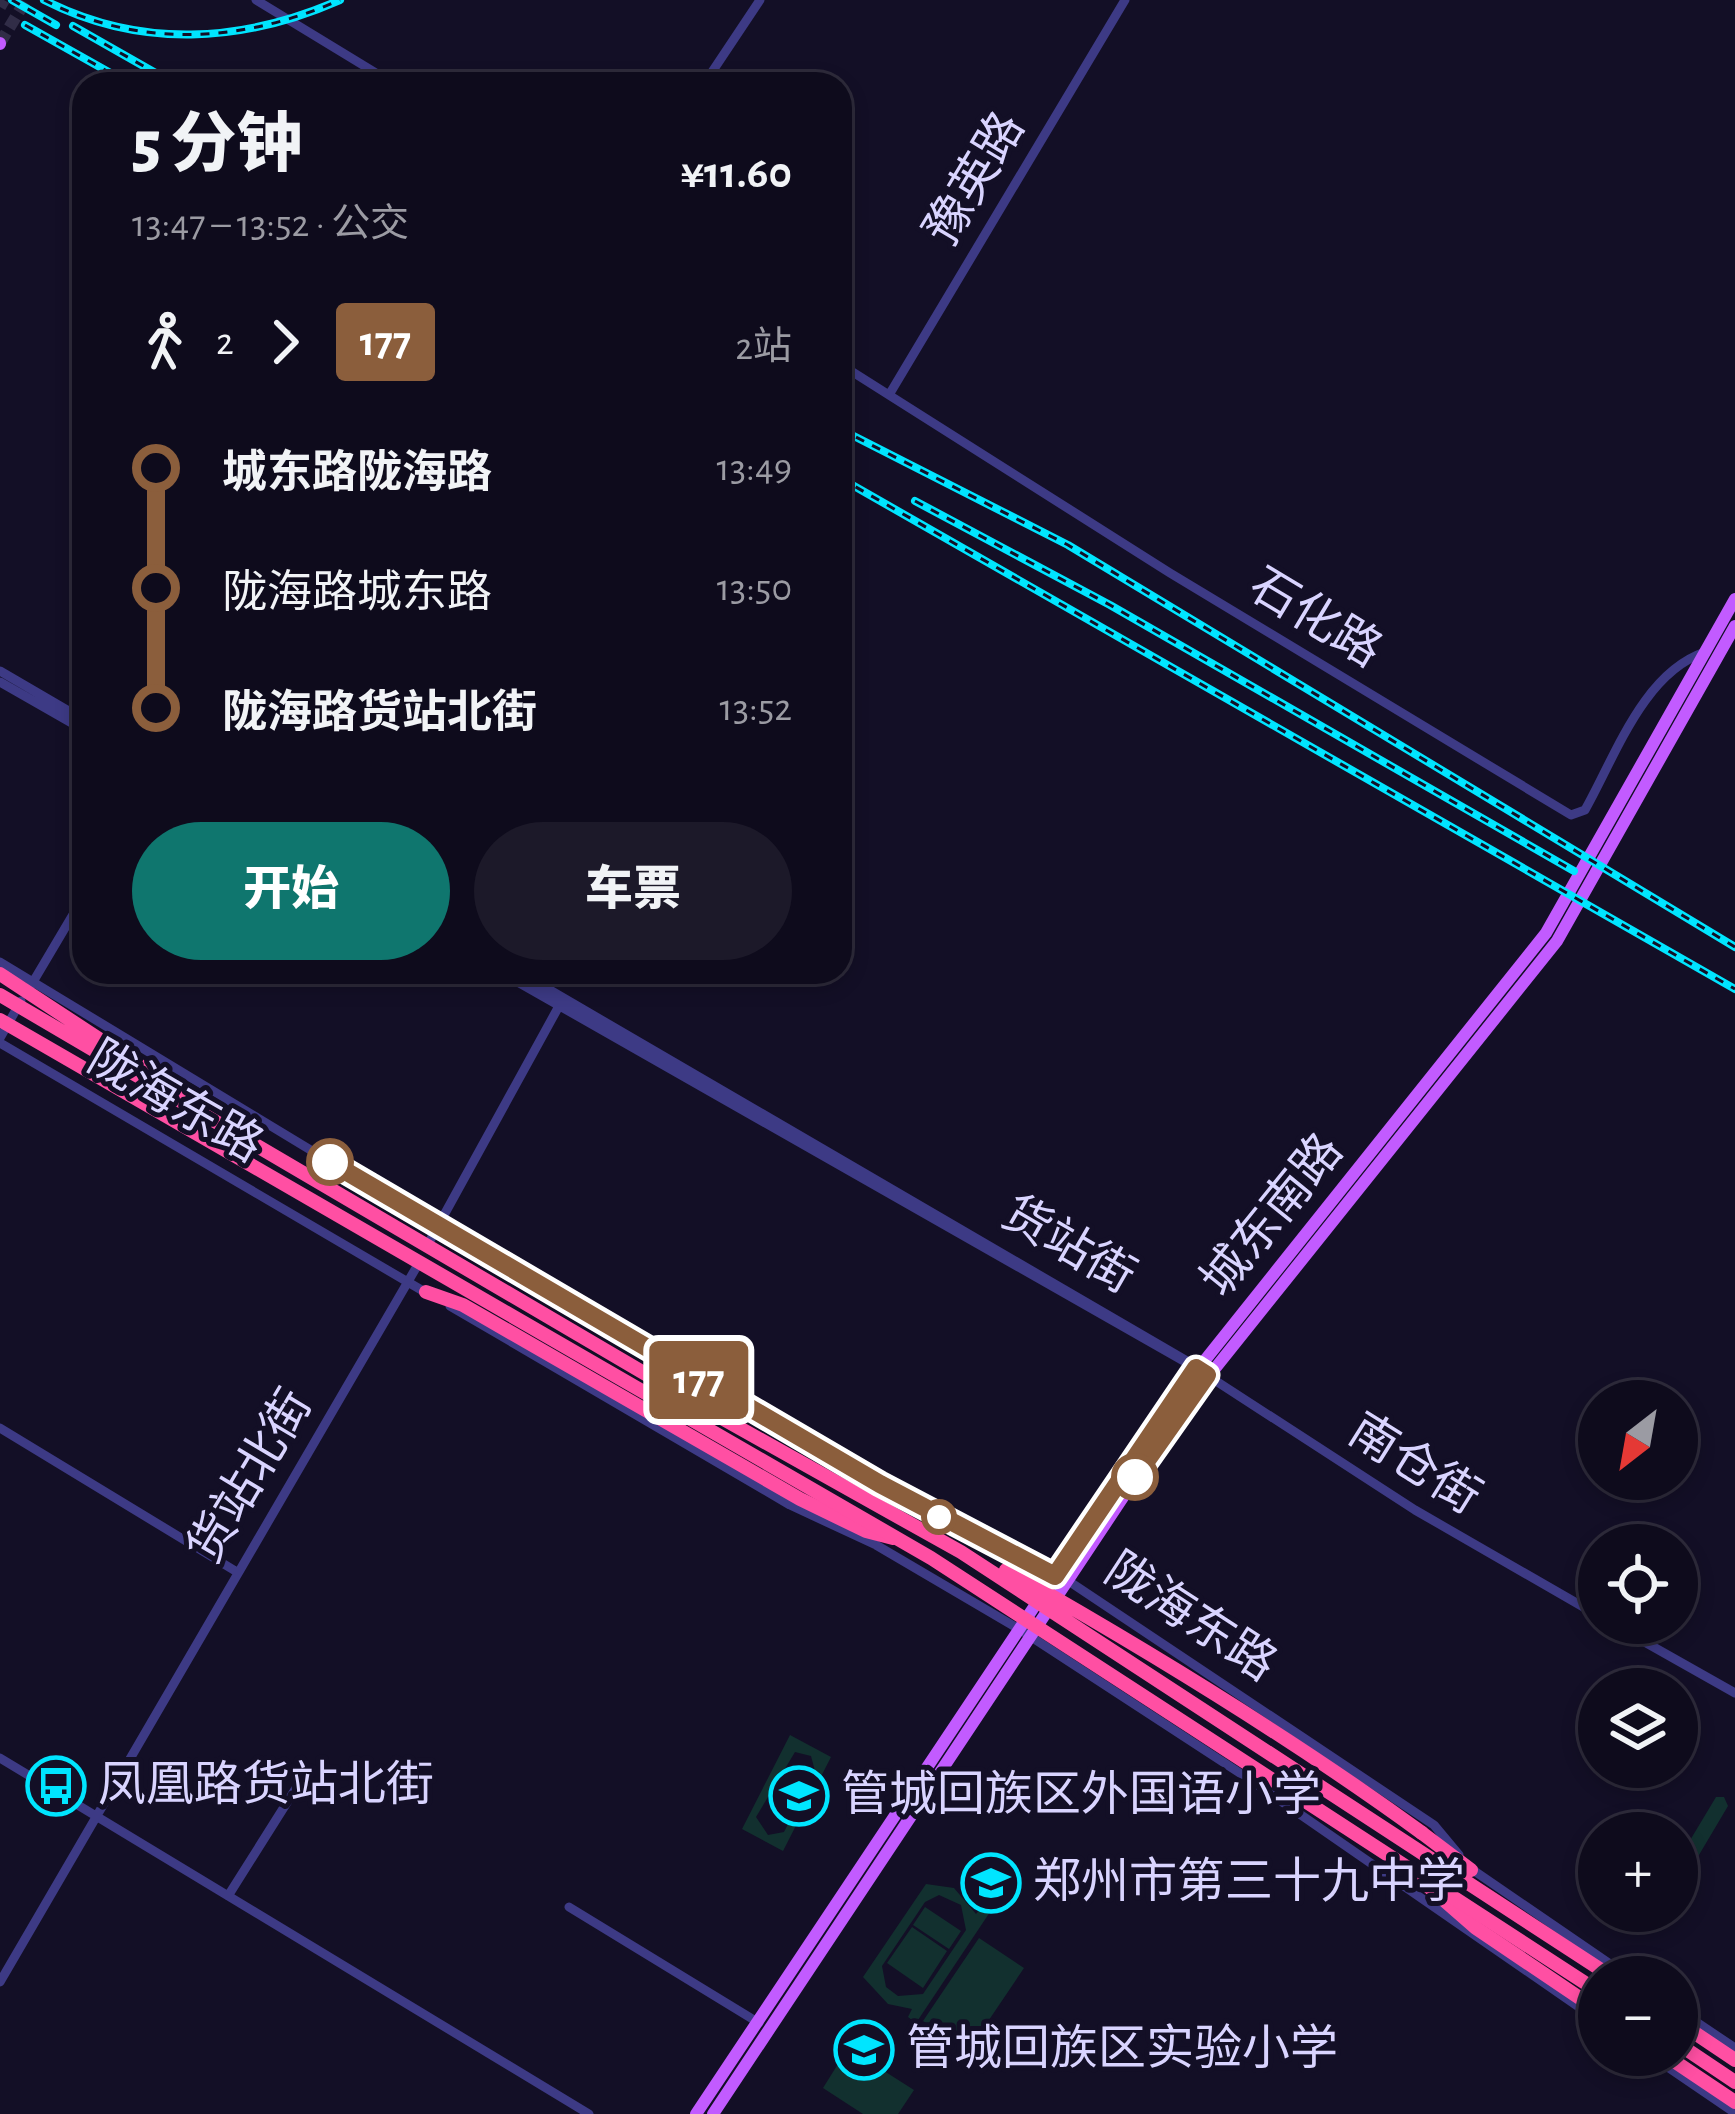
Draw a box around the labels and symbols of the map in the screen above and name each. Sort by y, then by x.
street label: 豫英路 [916,103,1034,253]
street label: 石化路 [1241,559,1391,677]
street label: 陇海东路 [80,1032,272,1172]
street label: 城东南路 [1192,1124,1352,1306]
unlabelled marker [308,1140,352,1184]
street label: 货站街 [994,1187,1144,1303]
line badge: 177 [630,1341,768,1419]
north arrow [1578,1380,1698,1500]
street label: 货站北街 [178,1381,321,1572]
street label: 南仓街 [1340,1404,1489,1524]
unlabelled marker [1113,1455,1157,1499]
unlabelled marker [923,1501,955,1533]
street label: 陇海东路 [1096,1543,1285,1690]
bus stop icon: 凤凰路货站北街 [25,1755,87,1817]
place label: 凤凰路货站北街 [98,1759,434,1810]
school or university icon: 管城回族区外国语小学 [768,1765,830,1827]
place label: 管城回族区外国语小学 [841,1769,1321,1820]
school or university icon: 郑州市第三十九中学 [960,1852,1022,1914]
place label: 郑州市第三十九中学 [1033,1856,1465,1907]
school or university icon: 管城回族区实验小学 [833,2019,895,2081]
place label: 管城回族区实验小学 [906,2023,1338,2074]

